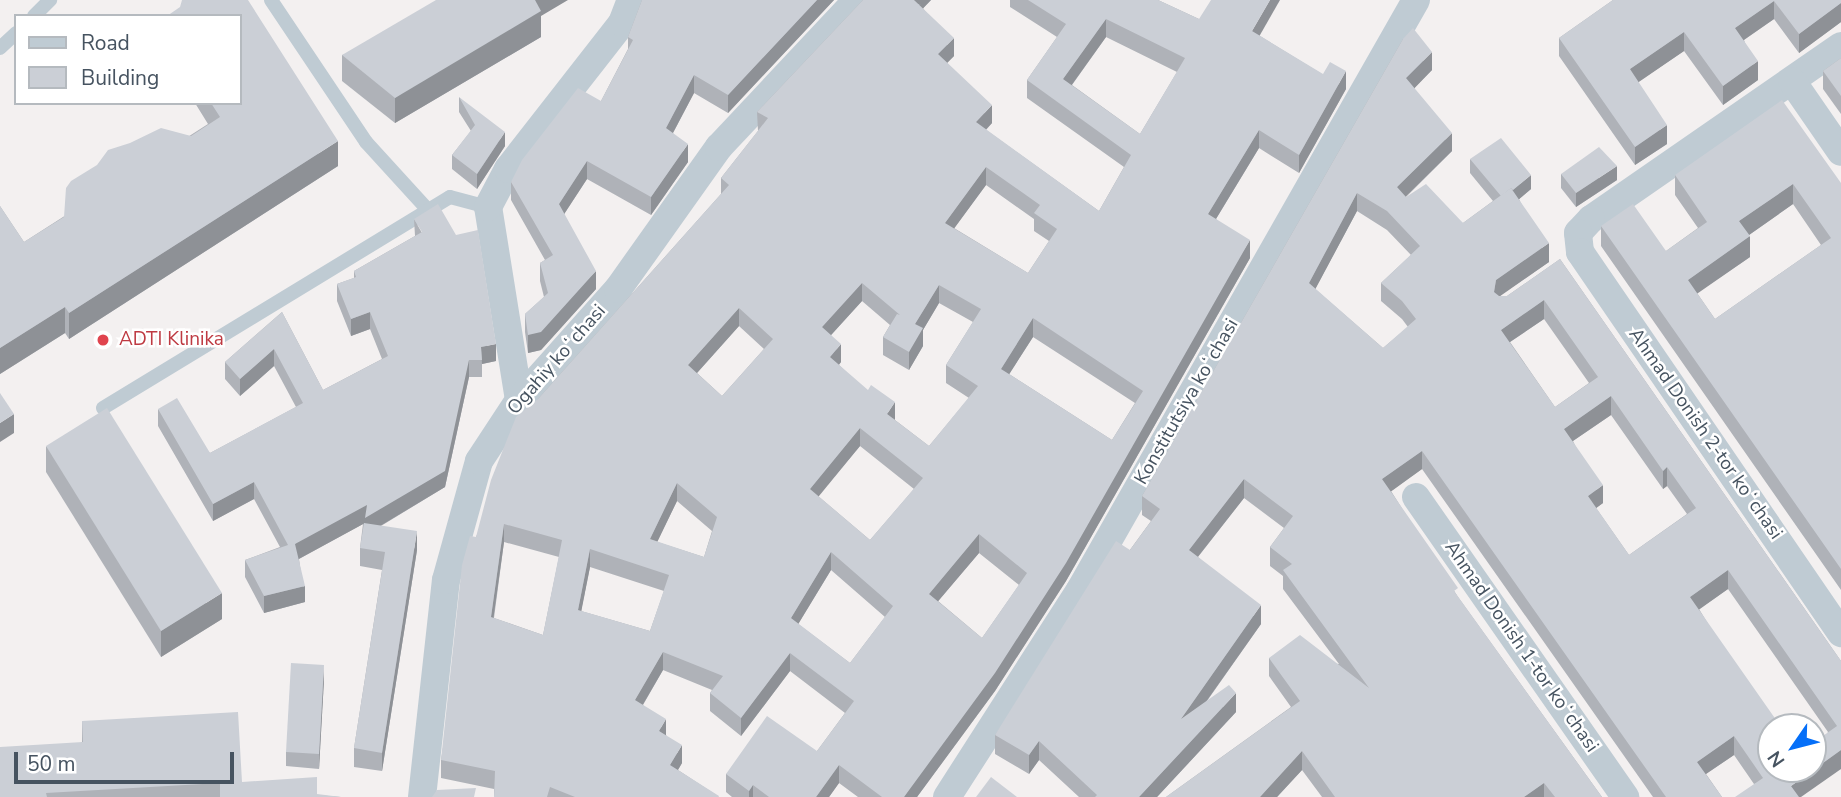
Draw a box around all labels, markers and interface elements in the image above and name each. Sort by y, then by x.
legend [14,14,242,105]
text: Road [81,29,130,57]
text: Building [81,64,159,92]
street label: Ogahiy koʻchasi [503,300,611,420]
street label: Konstitutsiya koʻchasi [1130,315,1244,489]
street label: Ahmad Donish 2-tor koʻchasi [1623,324,1787,544]
place label: ADTI Klinika [119,329,224,351]
marker: ADTI Klinika [93,330,113,350]
street label: Ahmad Donish 1-tor koʻchasi [1439,537,1603,757]
north arrow [1757,713,1827,783]
scale bar [18,738,238,782]
text: N [1762,746,1791,772]
text: 50 m [27,750,76,778]

